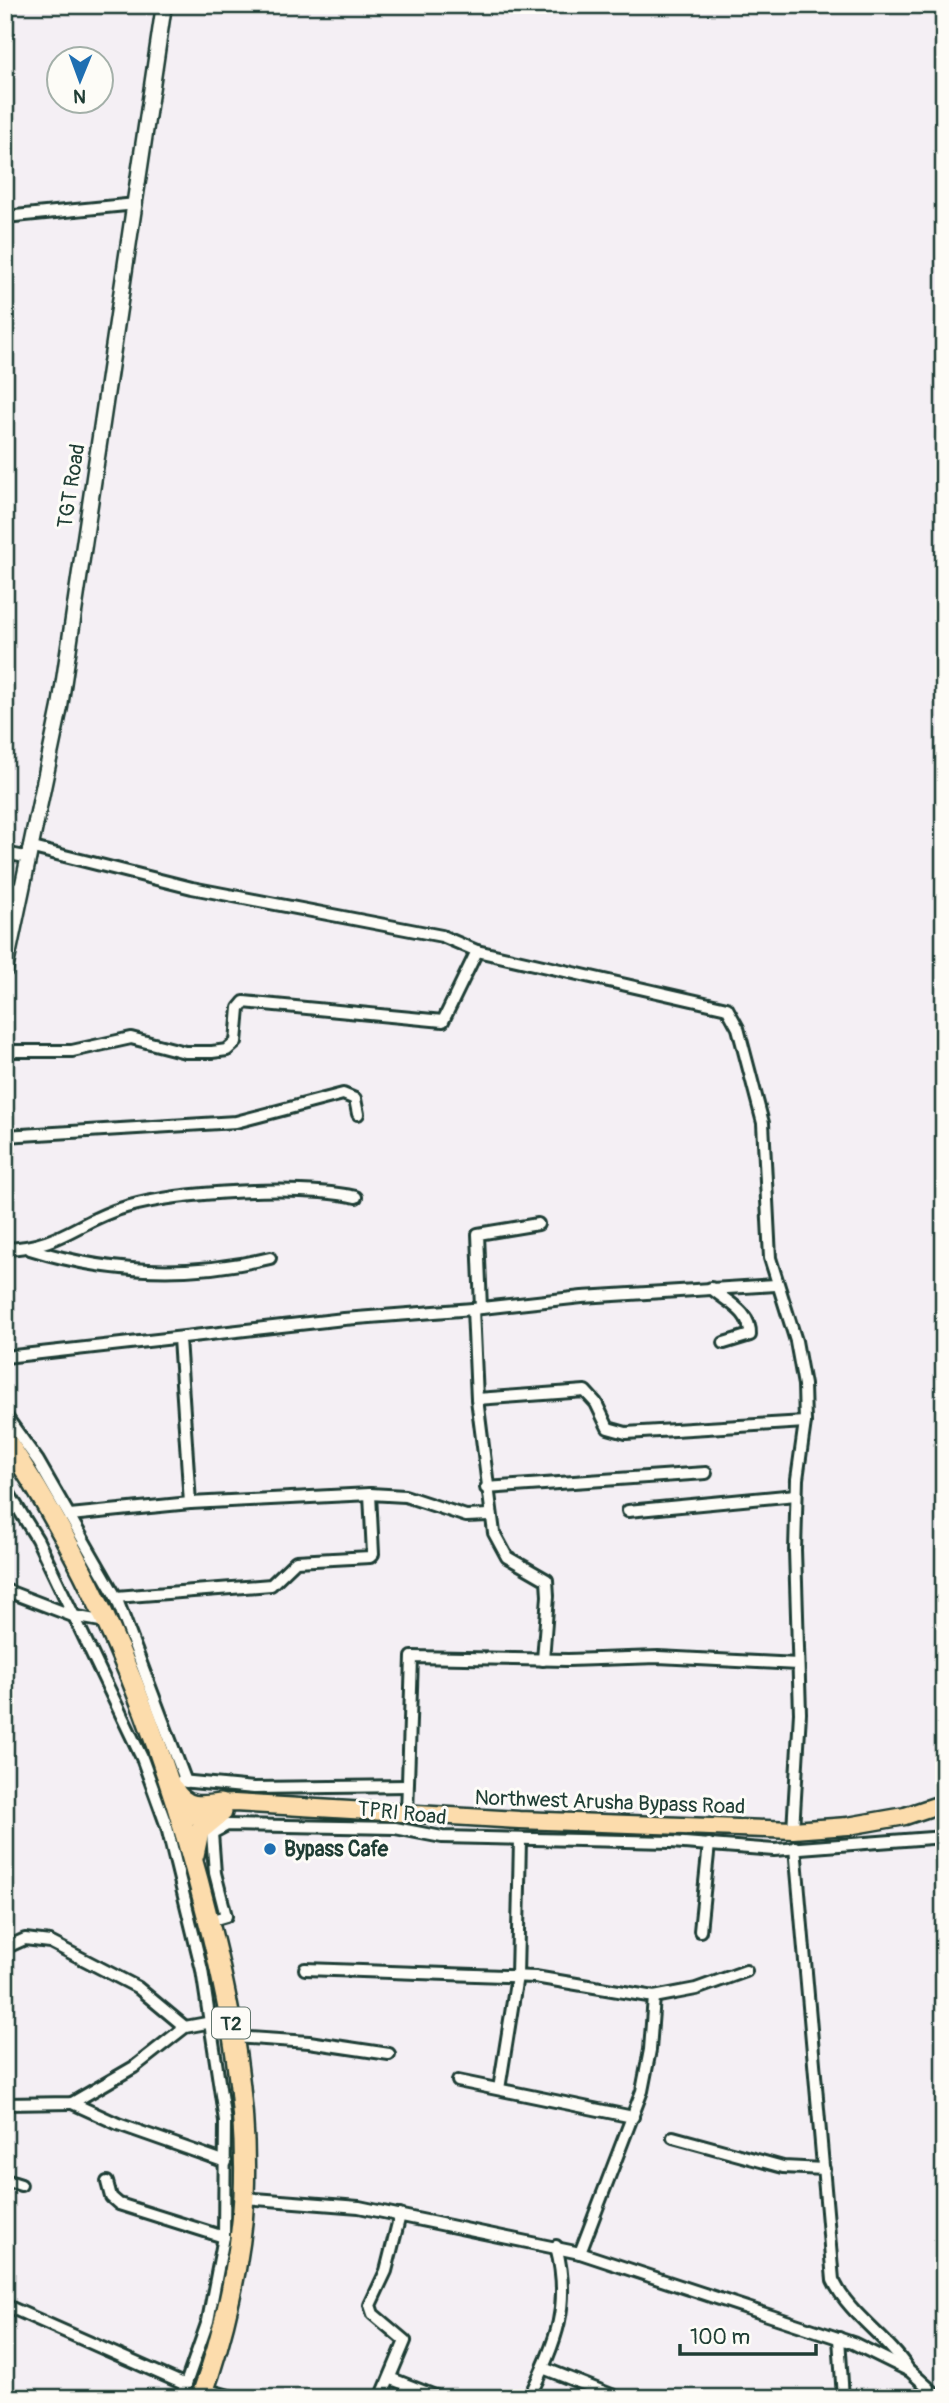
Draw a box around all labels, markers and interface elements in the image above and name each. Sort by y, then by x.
north arrow [46,46,116,116]
text: N [73,84,86,108]
street label: TGT Road [51,442,91,530]
street label: Northwest Arusha Bypass Road [474,1784,746,1821]
street label: TPRI Road [356,1795,448,1832]
place label: Bypass Cafe [284,1836,389,1863]
marker: Bypass Cafe [262,1841,278,1857]
road number: T2 [212,2008,250,2038]
scale bar [680,2312,816,2356]
text: 100 m [690,2324,750,2351]

